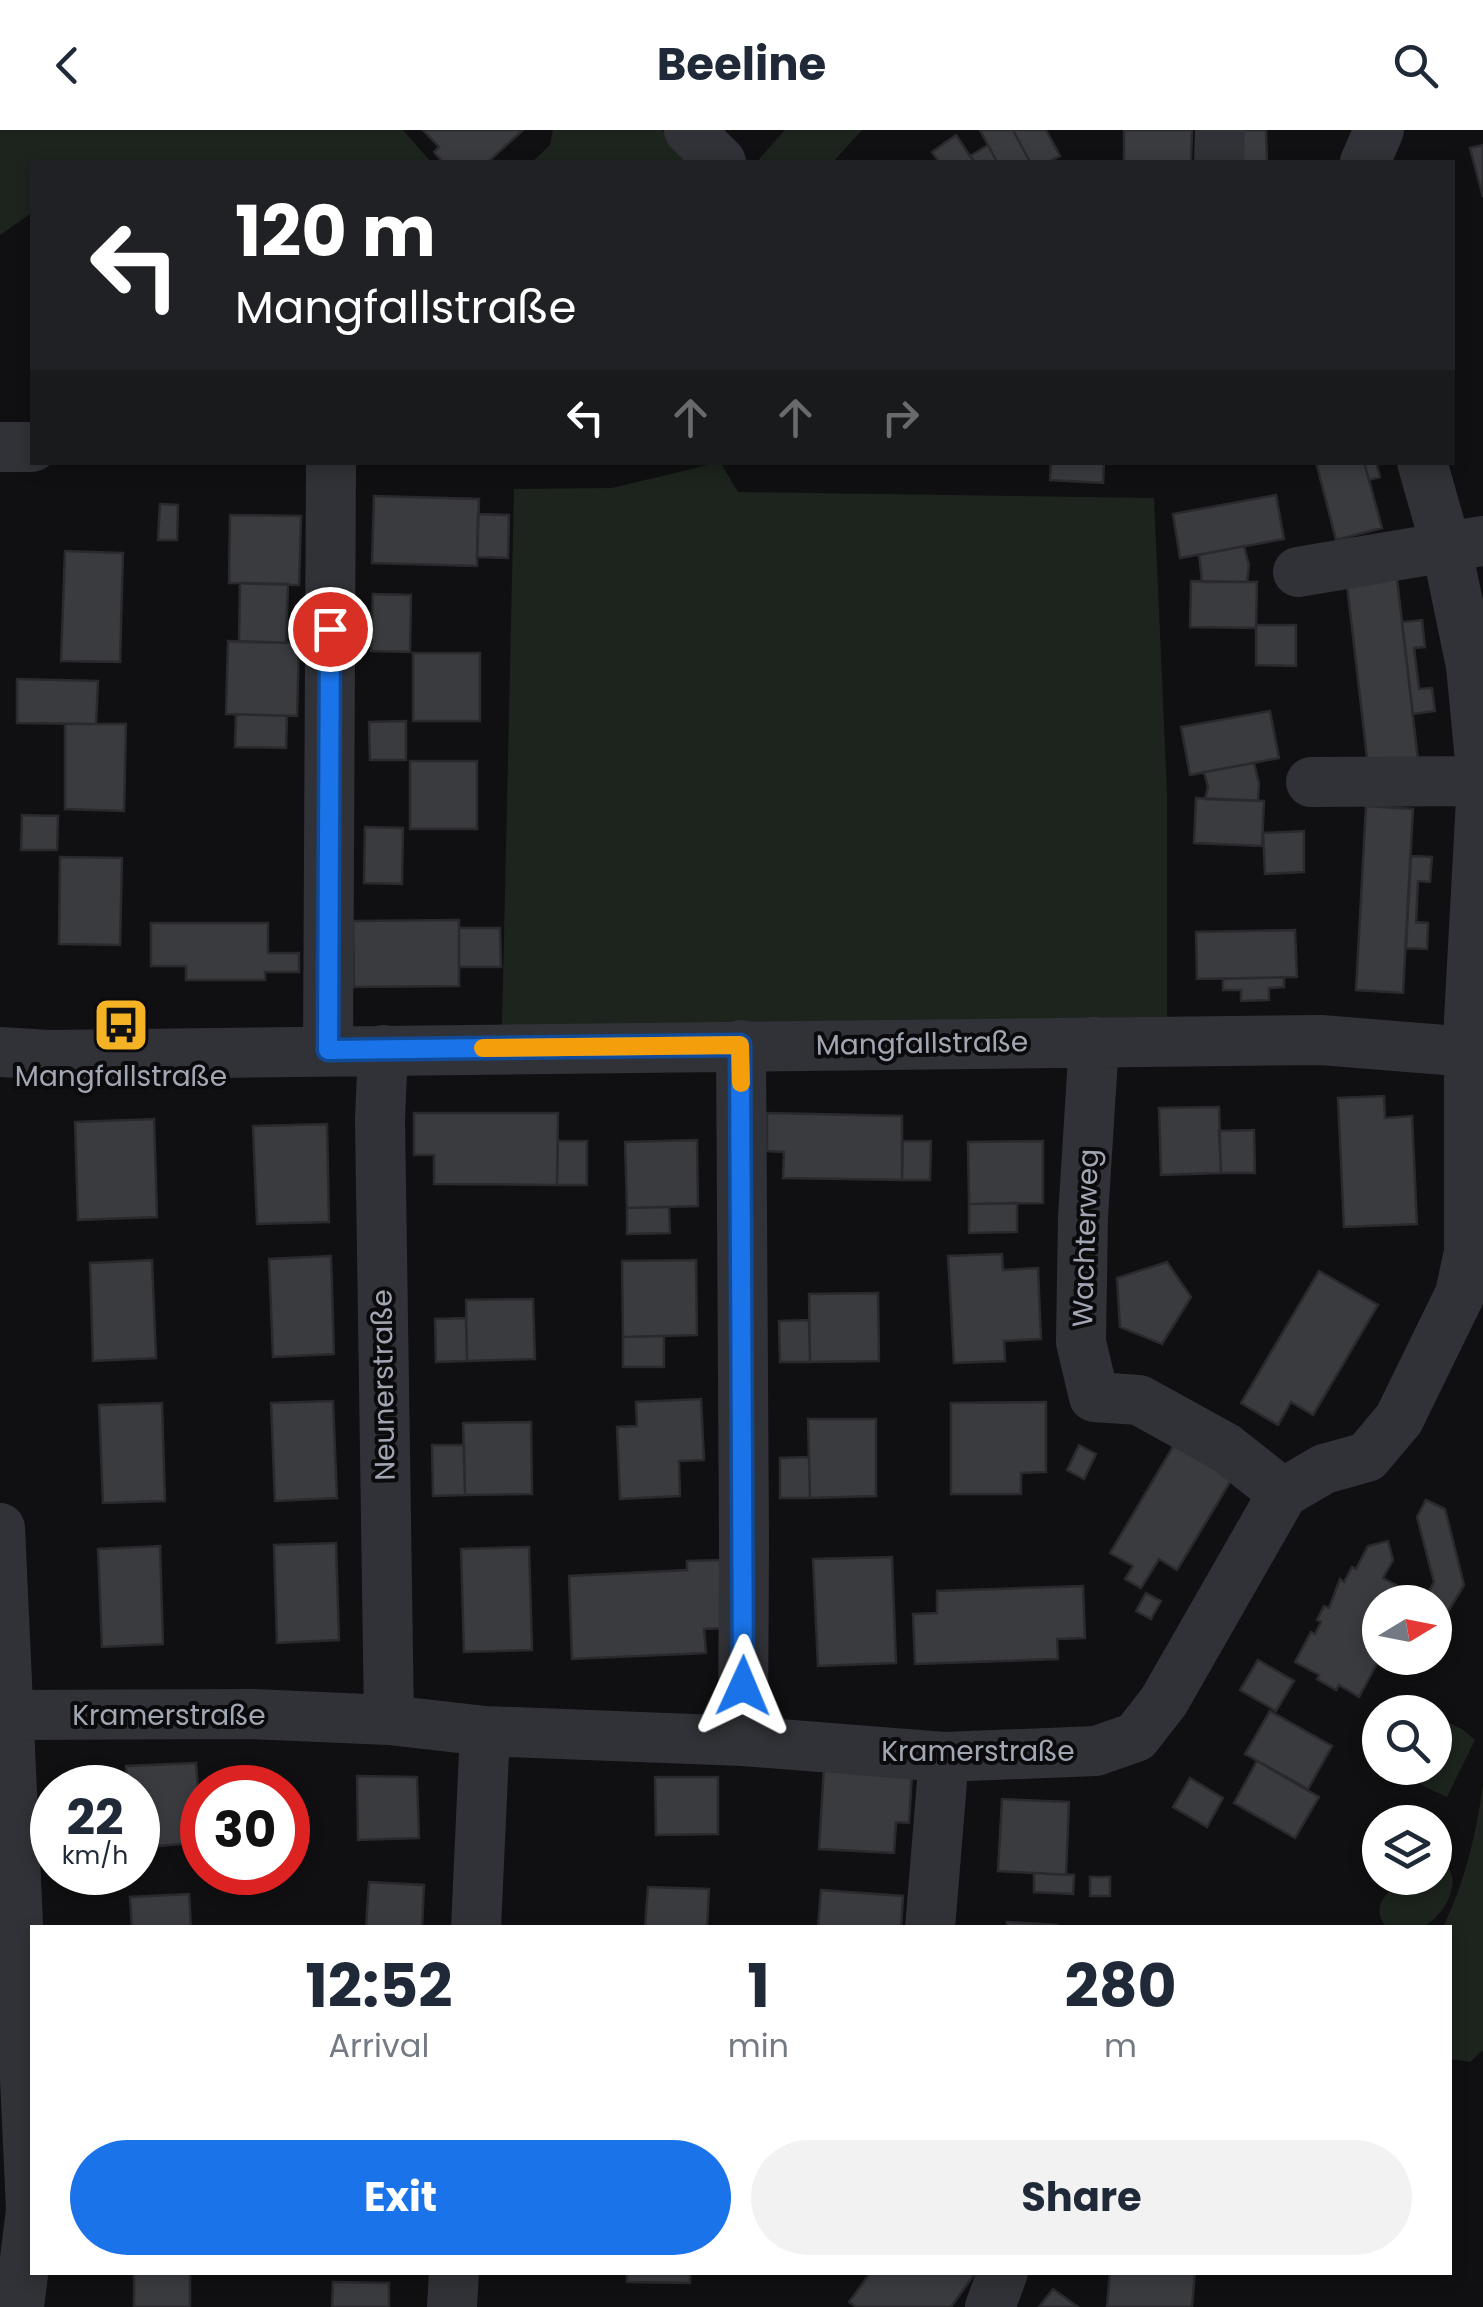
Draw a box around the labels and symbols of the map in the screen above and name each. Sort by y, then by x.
pin [288,587,373,672]
bus stop icon: Mangfallstraße [91,995,151,1055]
street label: Mangfallstraße [815,1022,1029,1065]
place label: Mangfallstraße [15,1057,227,1096]
street label: Wachterweg [1063,1148,1108,1328]
street label: Neunerstraße [362,1289,405,1481]
north arrow [1362,1585,1452,1675]
position arrow [691,1634,795,1738]
street label: Kramerstraße [72,1696,266,1735]
street label: Kramerstraße [881,1732,1075,1771]
speed limit sign: 30 [180,1765,310,1895]

